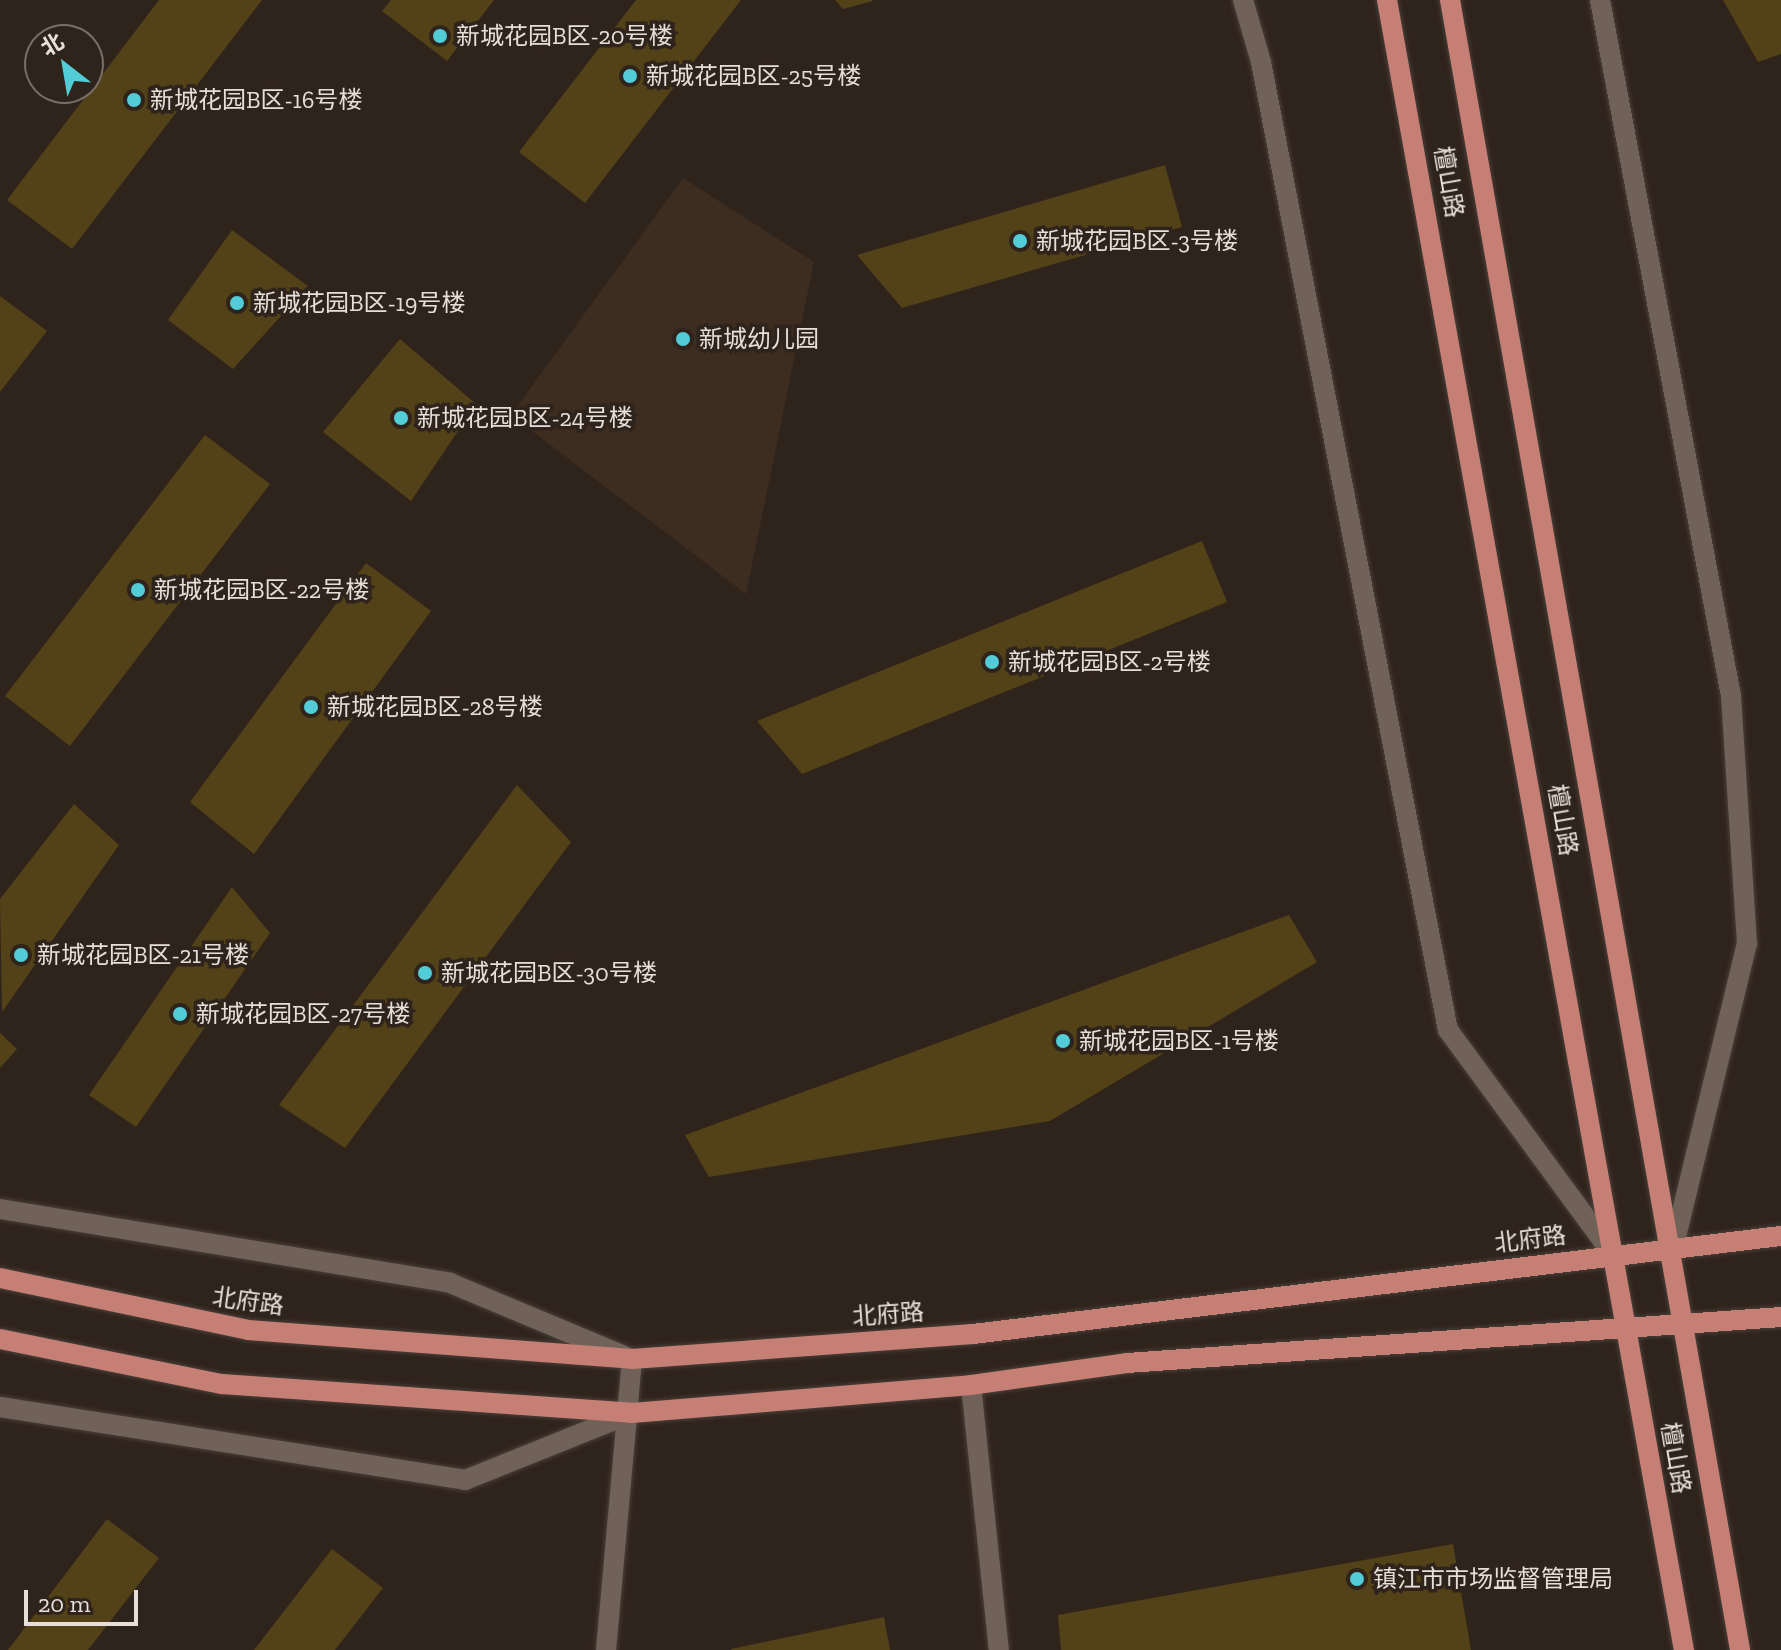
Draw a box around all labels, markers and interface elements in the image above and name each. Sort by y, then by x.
place label: 新城花园B区-20号楼 [456,22,673,50]
north arrow [24,24,104,104]
text: 北 [36,27,69,62]
marker: 新城花园B区-20号楼 [431,27,449,45]
place label: 新城花园B区-25号楼 [646,62,861,90]
marker: 新城花园B区-25号楼 [621,67,639,85]
place label: 新城花园B区-16号楼 [150,86,362,114]
marker: 新城花园B区-16号楼 [125,91,143,109]
street label: 檀山路 [1429,144,1469,220]
place label: 新城花园B区-3号楼 [1036,227,1238,255]
marker: 新城花园B区-3号楼 [1011,232,1029,250]
place label: 新城花园B区-19号楼 [253,289,465,317]
marker: 新城花园B区-19号楼 [228,294,246,312]
place label: 新城幼儿园 [699,325,819,353]
marker: 新城幼儿园 [674,330,692,348]
place label: 新城花园B区-24号楼 [417,404,633,432]
marker: 新城花园B区-24号楼 [392,409,410,427]
place label: 新城花园B区-22号楼 [154,576,369,604]
marker: 新城花园B区-22号楼 [129,581,147,599]
place label: 新城花园B区-2号楼 [1008,648,1211,676]
marker: 新城花园B区-2号楼 [983,653,1001,671]
place label: 新城花园B区-28号楼 [327,693,543,721]
marker: 新城花园B区-28号楼 [302,698,320,716]
street label: 檀山路 [1543,782,1583,858]
place label: 新城花园B区-21号楼 [37,941,249,969]
marker: 新城花园B区-21号楼 [12,946,30,964]
place label: 新城花园B区-30号楼 [441,959,657,987]
marker: 新城花园B区-30号楼 [416,964,434,982]
place label: 新城花园B区-27号楼 [196,1000,410,1028]
marker: 新城花园B区-27号楼 [171,1005,189,1023]
place label: 新城花园B区-1号楼 [1079,1027,1279,1055]
marker: 新城花园B区-1号楼 [1054,1032,1072,1050]
street label: 北府路 [1493,1220,1567,1258]
street label: 北府路 [210,1282,286,1320]
street label: 北府路 [851,1297,925,1331]
street label: 檀山路 [1656,1420,1696,1496]
place label: 镇江市市场监督管理局 [1373,1565,1613,1593]
marker: 镇江市市场监督管理局 [1348,1570,1366,1588]
scale bar [28,1574,142,1624]
text: 20 m [38,1589,90,1618]

